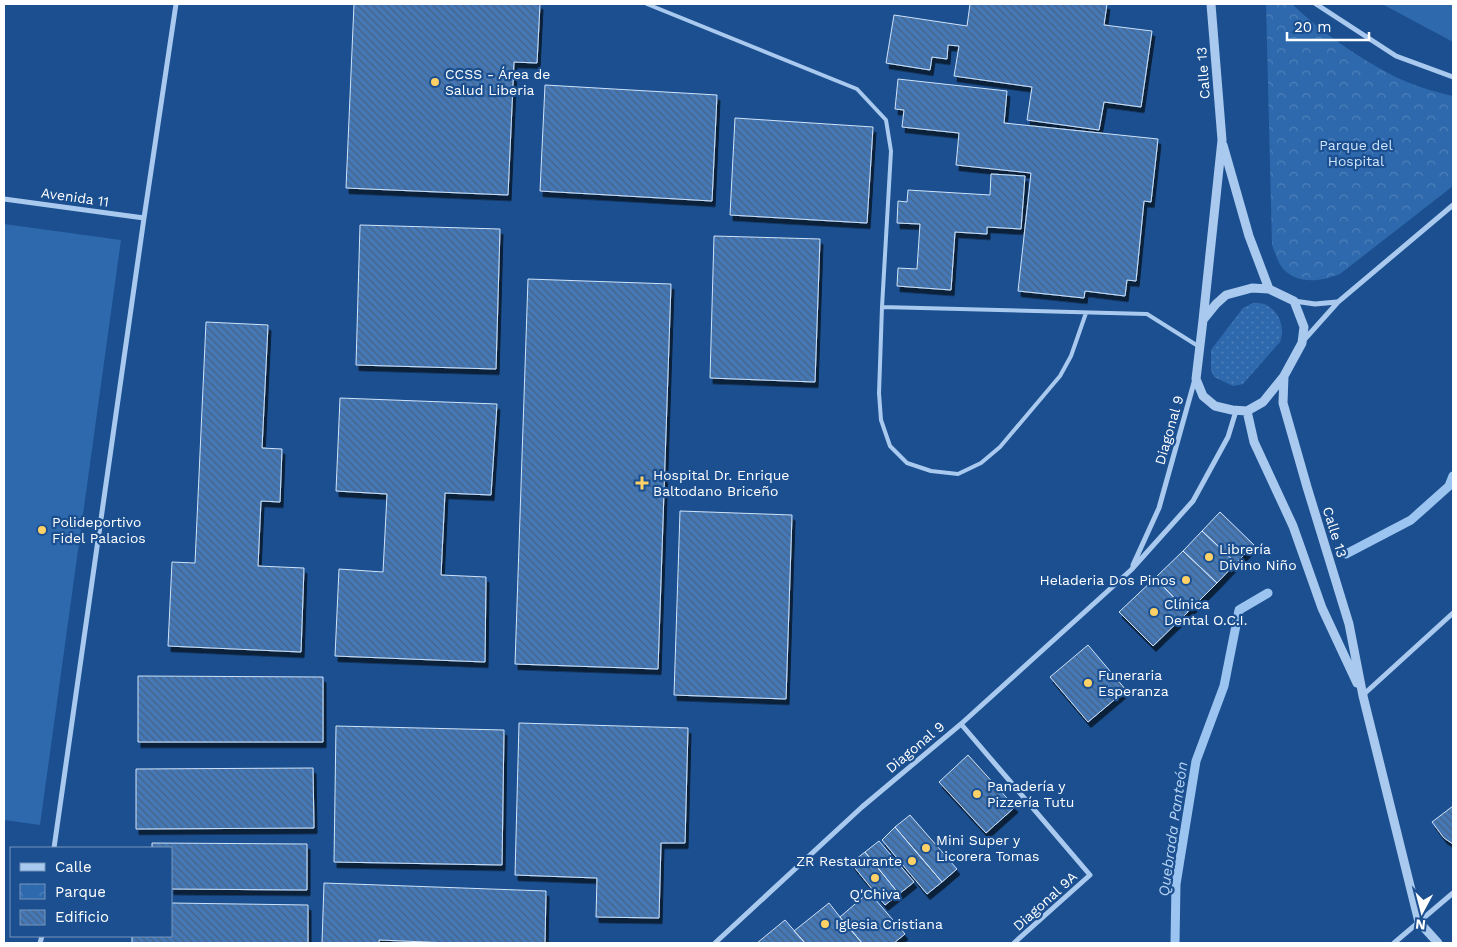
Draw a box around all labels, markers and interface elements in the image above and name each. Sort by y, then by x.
scale bar [1287,10,1370,42]
text: 20 m [1294,18,1332,36]
street label: Calle 13 [1193,46,1213,100]
place label: CCSS - Área de Salud Liberia [445,66,550,98]
marker: CCSS - Área de Salud Liberia [429,76,441,88]
park label: Parque del Hospital [1319,137,1393,169]
street label: Avenida 11 [40,184,110,210]
street label: Diagonal 9 [1151,394,1187,466]
place label: Hospital Dr. Enrique Baltodano Briceño [653,467,789,499]
marker: Hospital Dr. Enrique Baltodano Briceño [635,476,649,490]
street label: Calle 13 [1320,505,1350,559]
place label: Polideportivo Fidel Palacios [52,514,146,546]
marker: Polideportivo Fidel Palacios [36,524,48,536]
place label: Librería Divino Niño [1219,541,1297,573]
marker: Librería Divino Niño [1203,551,1215,563]
place label: Heladeria Dos Pinos [1040,572,1176,588]
marker: Heladeria Dos Pinos [1180,574,1192,586]
place label: Clínica Dental O.C.I. [1164,596,1247,628]
marker: Clínica Dental O.C.I. [1148,606,1160,618]
place label: Funeraria Esperanza [1098,667,1169,699]
marker: Funeraria Esperanza [1082,677,1094,689]
street label: Diagonal 9 [883,718,947,776]
water label: Quebrada Panteón [1155,760,1191,898]
place label: Panadería y Pizzería Tutu [987,778,1074,810]
marker: Panadería y Pizzería Tutu [971,788,983,800]
place label: Mini Super y Licorera Tomas [936,832,1039,864]
marker: Mini Super y Licorera Tomas [920,842,932,854]
legend [10,847,172,937]
place label: ZR Restaurante [796,853,902,869]
marker: ZR Restaurante [906,855,918,867]
text: Calle [55,858,92,876]
street label: Diagonal 9A [1010,868,1080,934]
marker: Q'Chiva [869,872,881,884]
text: Parque [55,883,106,901]
place label: Q'Chiva [850,886,900,902]
north arrow [1397,887,1447,937]
text: Edificio [55,908,109,926]
place label: Iglesia Cristiana [835,916,943,932]
text: N [1414,916,1427,933]
marker: Iglesia Cristiana [819,918,831,930]

